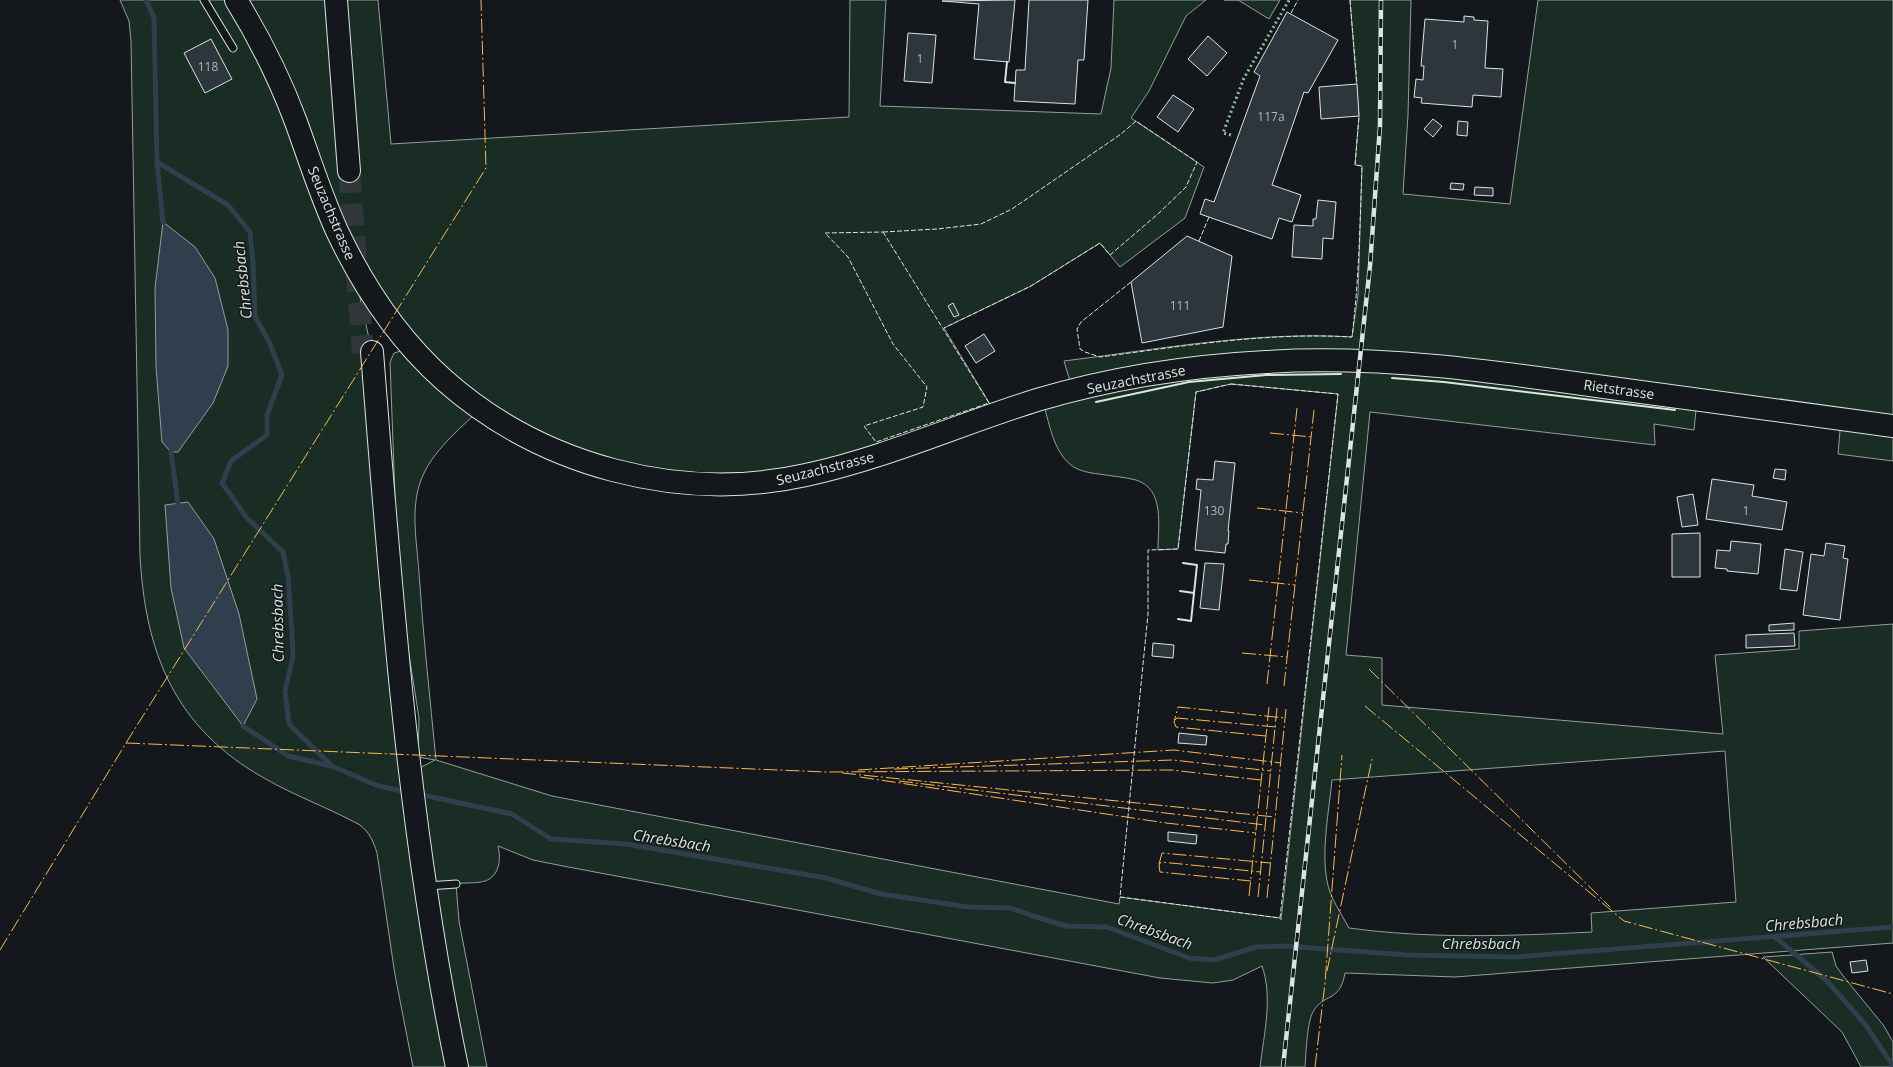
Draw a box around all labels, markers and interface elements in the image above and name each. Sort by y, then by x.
house number: 1 [1452,36,1458,53]
house number: 1 [917,50,923,67]
house number: 118 [198,58,218,75]
house number: 117a [1257,108,1285,125]
street label: Seuzachstrasse [304,163,360,263]
water label: Chrebsbach [228,240,256,320]
house number: 111 [1170,297,1190,314]
street label: Seuzachstrasse [1085,360,1187,398]
street label: Rietstrasse [1582,375,1656,403]
street label: Seuzachstrasse [774,447,876,489]
house number: 130 [1204,502,1224,519]
house number: 1 [1743,502,1749,519]
water label: Chrebsbach [266,584,288,662]
water label: Chrebsbach [632,824,712,856]
water label: Chrebsbach [1115,908,1195,954]
water label: Chrebsbach [1764,909,1844,935]
water label: Chrebsbach [1442,933,1520,953]

